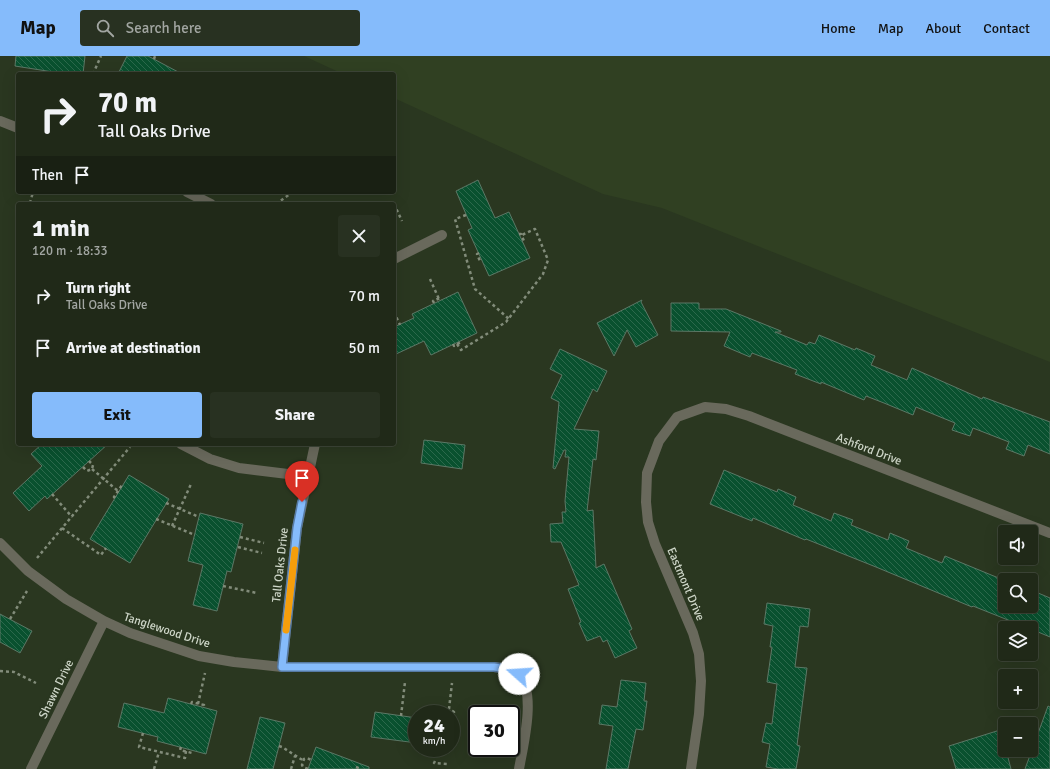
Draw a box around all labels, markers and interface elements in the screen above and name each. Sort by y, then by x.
search box [80,10,360,46]
text: Map [20,16,56,40]
icon: search [94,17,116,39]
text: Search here [126,19,201,37]
text: Home [821,20,856,37]
text: Map [878,20,903,37]
text: About [925,20,961,37]
text: Contact [983,20,1030,37]
text: 70 m [98,86,157,120]
icon: right [32,88,84,140]
text: Tall Oaks Drive [98,120,211,142]
icon: arrive [71,164,93,186]
text: Then [32,166,63,184]
text: 1 min [32,213,90,243]
button: close [338,215,380,257]
text: 120 m · 18:33 [32,243,108,259]
text: Turn right [66,279,131,297]
icon: right [32,285,54,307]
text: 70 m [349,287,380,305]
text: Tall Oaks Drive [66,297,148,313]
icon: arrive [32,337,54,359]
text: Arrive at destination [66,339,201,357]
text: 50 m [349,339,380,357]
button: Exit [32,392,202,438]
button: Share [210,392,380,438]
street label: Ashford Drive [834,430,904,469]
pin [285,461,319,502]
icon: arrive [291,467,313,489]
map controls [998,525,1038,757]
button: sound [998,525,1038,565]
street label: Tall Oaks Drive [269,527,292,603]
street label: Eastmont Drive [663,545,708,623]
button: search [998,573,1038,613]
street label: Tanglewood Drive [122,609,212,652]
button: layers [998,621,1038,661]
position arrow [498,653,540,695]
street label: Shawn Drive [36,657,77,721]
button: + [998,669,1038,709]
speed limit sign: 30 [468,705,520,757]
text: 24 [423,713,445,738]
button: − [998,717,1038,757]
text: km/h [423,735,445,747]

